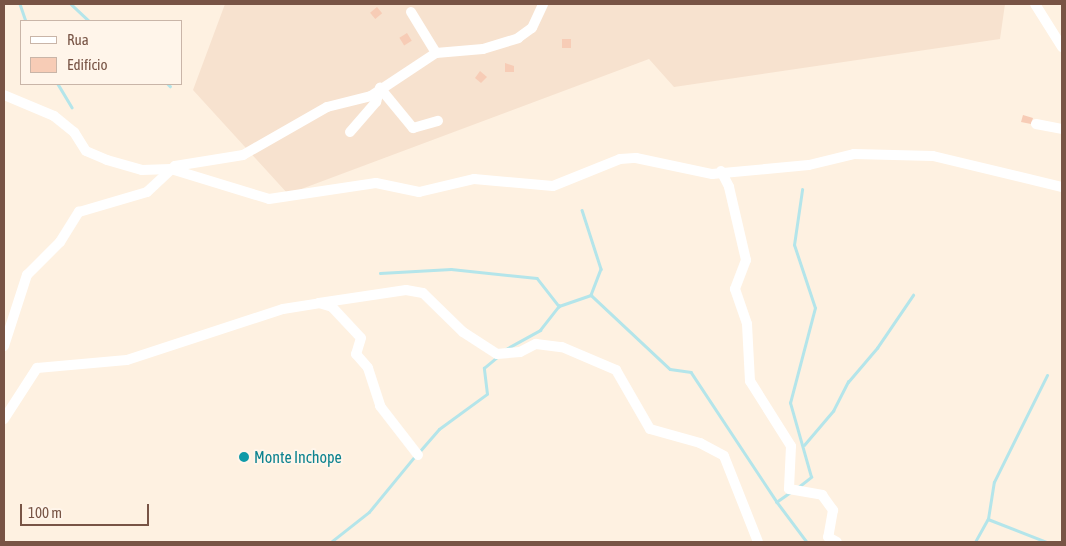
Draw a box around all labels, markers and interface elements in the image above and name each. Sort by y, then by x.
legend [20,20,182,85]
text: Rua [67,31,89,48]
text: Edifício [67,56,108,73]
place label: Monte Inchope [254,447,342,467]
marker: Monte Inchope [238,451,250,463]
scale bar [22,494,151,526]
text: 100 m [28,504,62,521]

